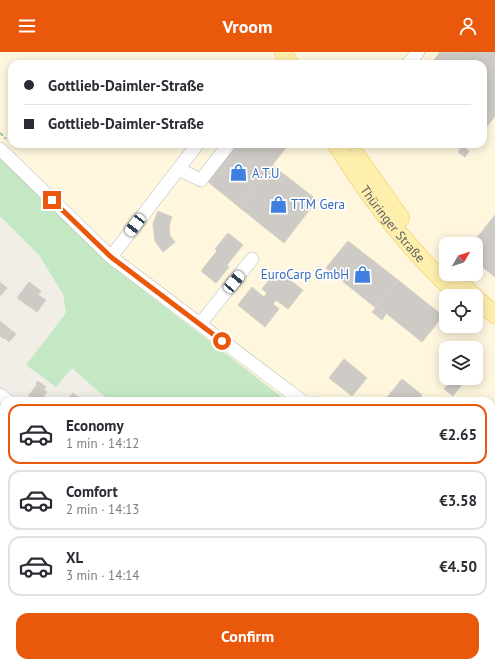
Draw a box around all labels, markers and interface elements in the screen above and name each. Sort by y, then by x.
icon: menu [16,15,38,37]
text: Vroom [223,15,272,38]
icon: person [457,15,479,37]
text: Gottlieb-Daimler-Straße [48,76,204,95]
text: Gottlieb-Daimler-Straße [48,114,204,133]
shop icon: A.T.U [229,163,249,183]
place label: A.T.U [252,165,280,182]
street label: Thüringer Straße [356,182,429,266]
route end [43,191,61,209]
shop icon: TTM Gera [268,194,288,214]
place label: TTM Gera [291,196,345,213]
car [123,212,147,238]
north arrow [439,237,483,281]
map controls [439,237,483,385]
shop icon: EuroCarp GmbH [352,264,372,284]
place label: EuroCarp GmbH [261,266,349,283]
car [222,269,246,295]
button: locate [439,289,483,333]
route start [213,332,231,350]
button: layers [439,341,483,385]
icon: car [18,416,54,452]
text: Economy [66,416,124,435]
text: €2.65 [439,425,477,444]
text: 1 min · 14:12 [66,435,139,452]
icon: car [18,482,54,518]
text: Comfort [66,482,118,501]
text: €3.58 [439,491,477,510]
text: 2 min · 14:13 [66,501,139,518]
icon: car [18,548,54,584]
text: XL [66,548,83,567]
text: €4.50 [439,557,477,576]
text: 3 min · 14:14 [66,567,139,584]
button: Confirm [16,613,479,659]

